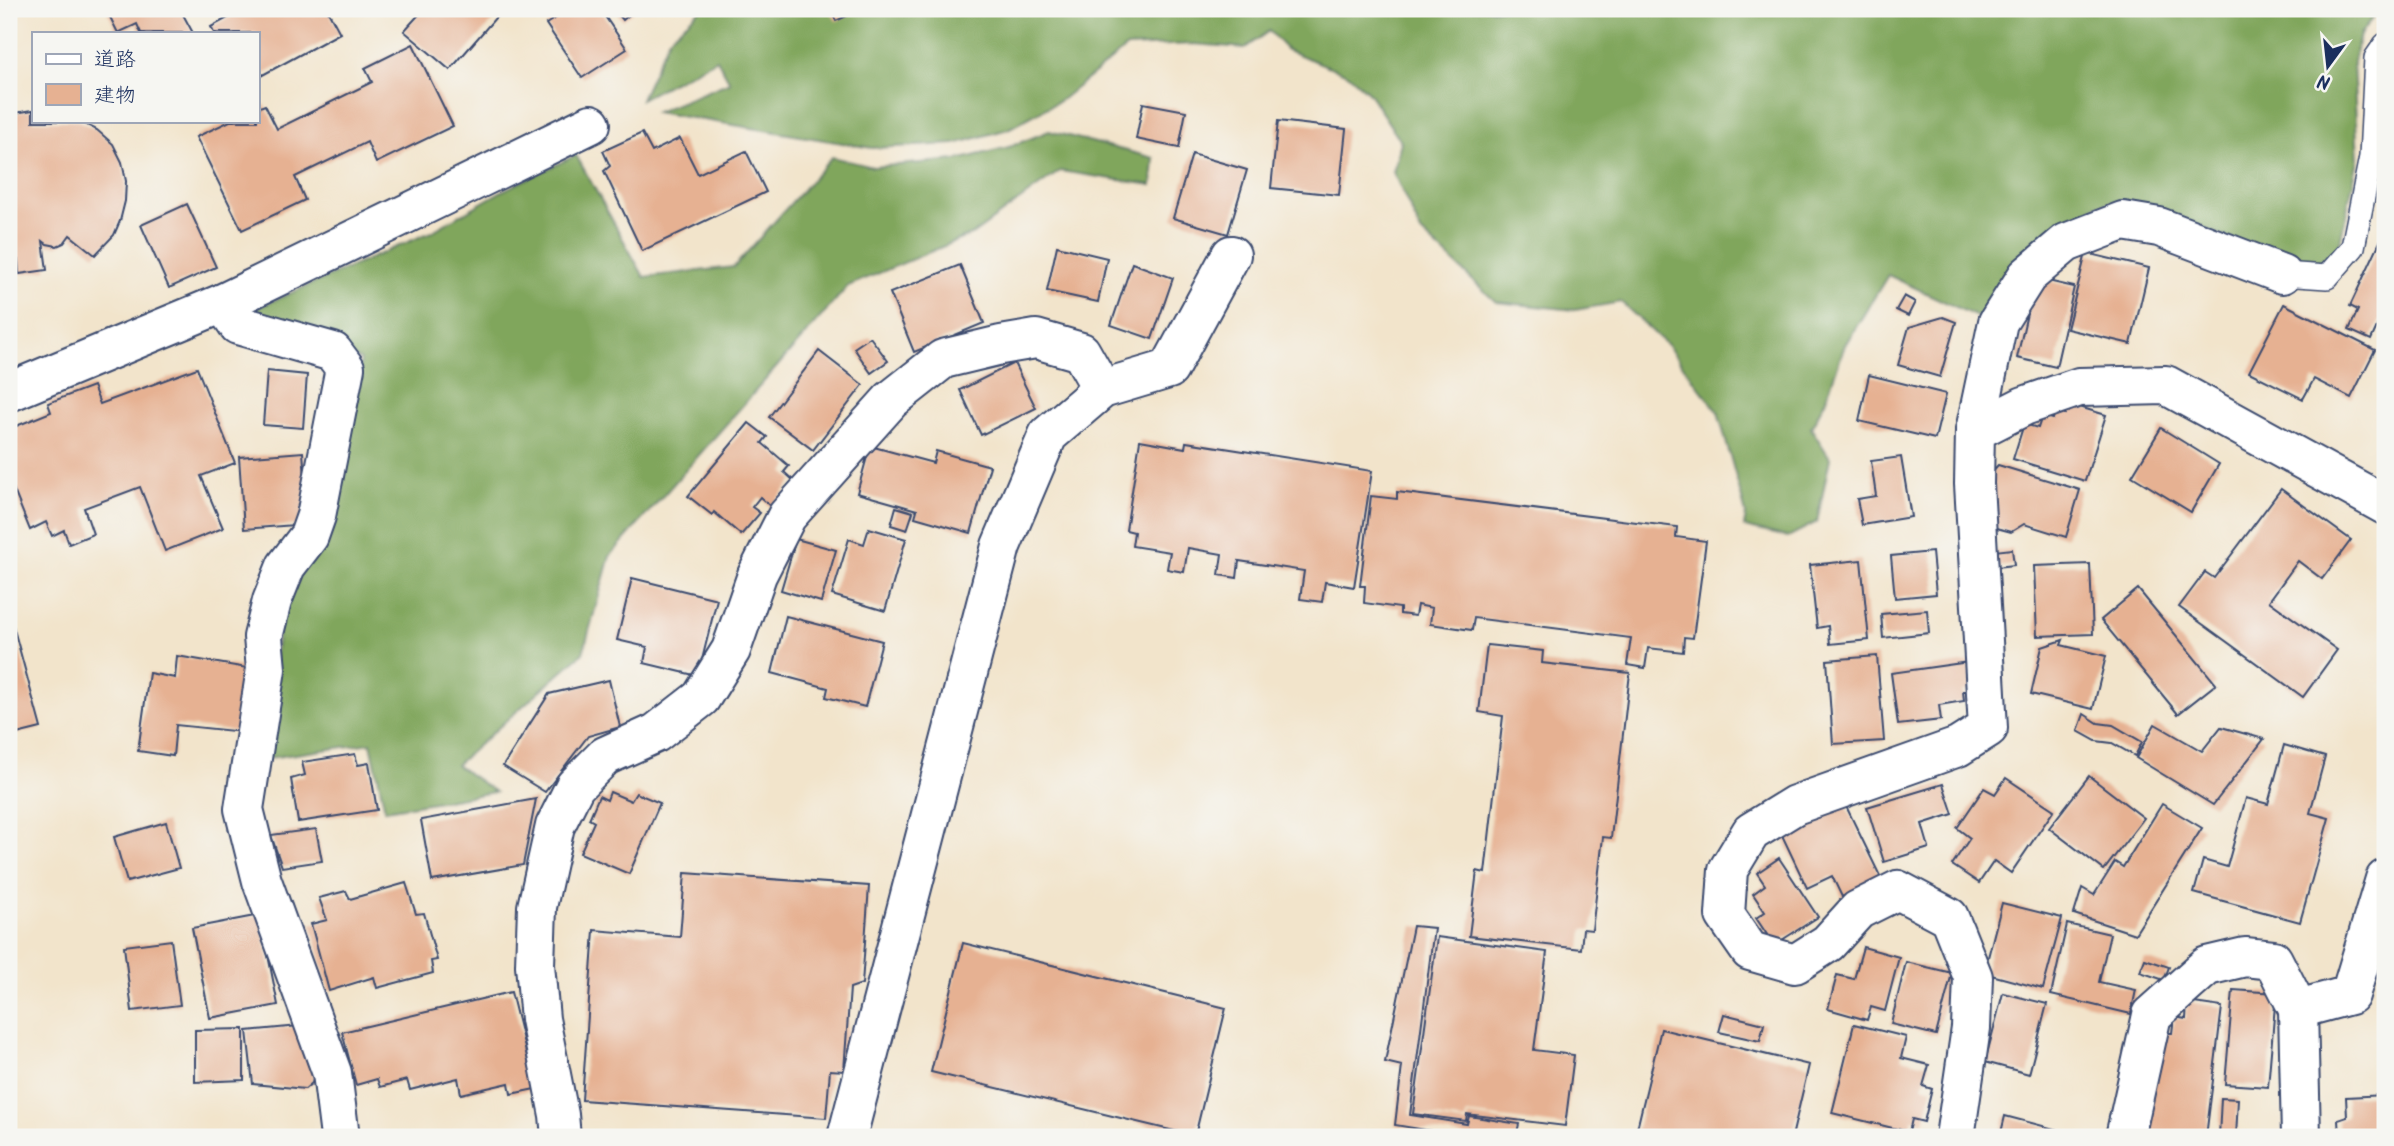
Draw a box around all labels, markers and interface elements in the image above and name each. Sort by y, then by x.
legend [32,32,259,122]
north arrow [2292,32,2362,102]
text: 道路 [94,44,136,77]
text: N [2314,64,2334,97]
text: 建物 [94,80,136,113]

